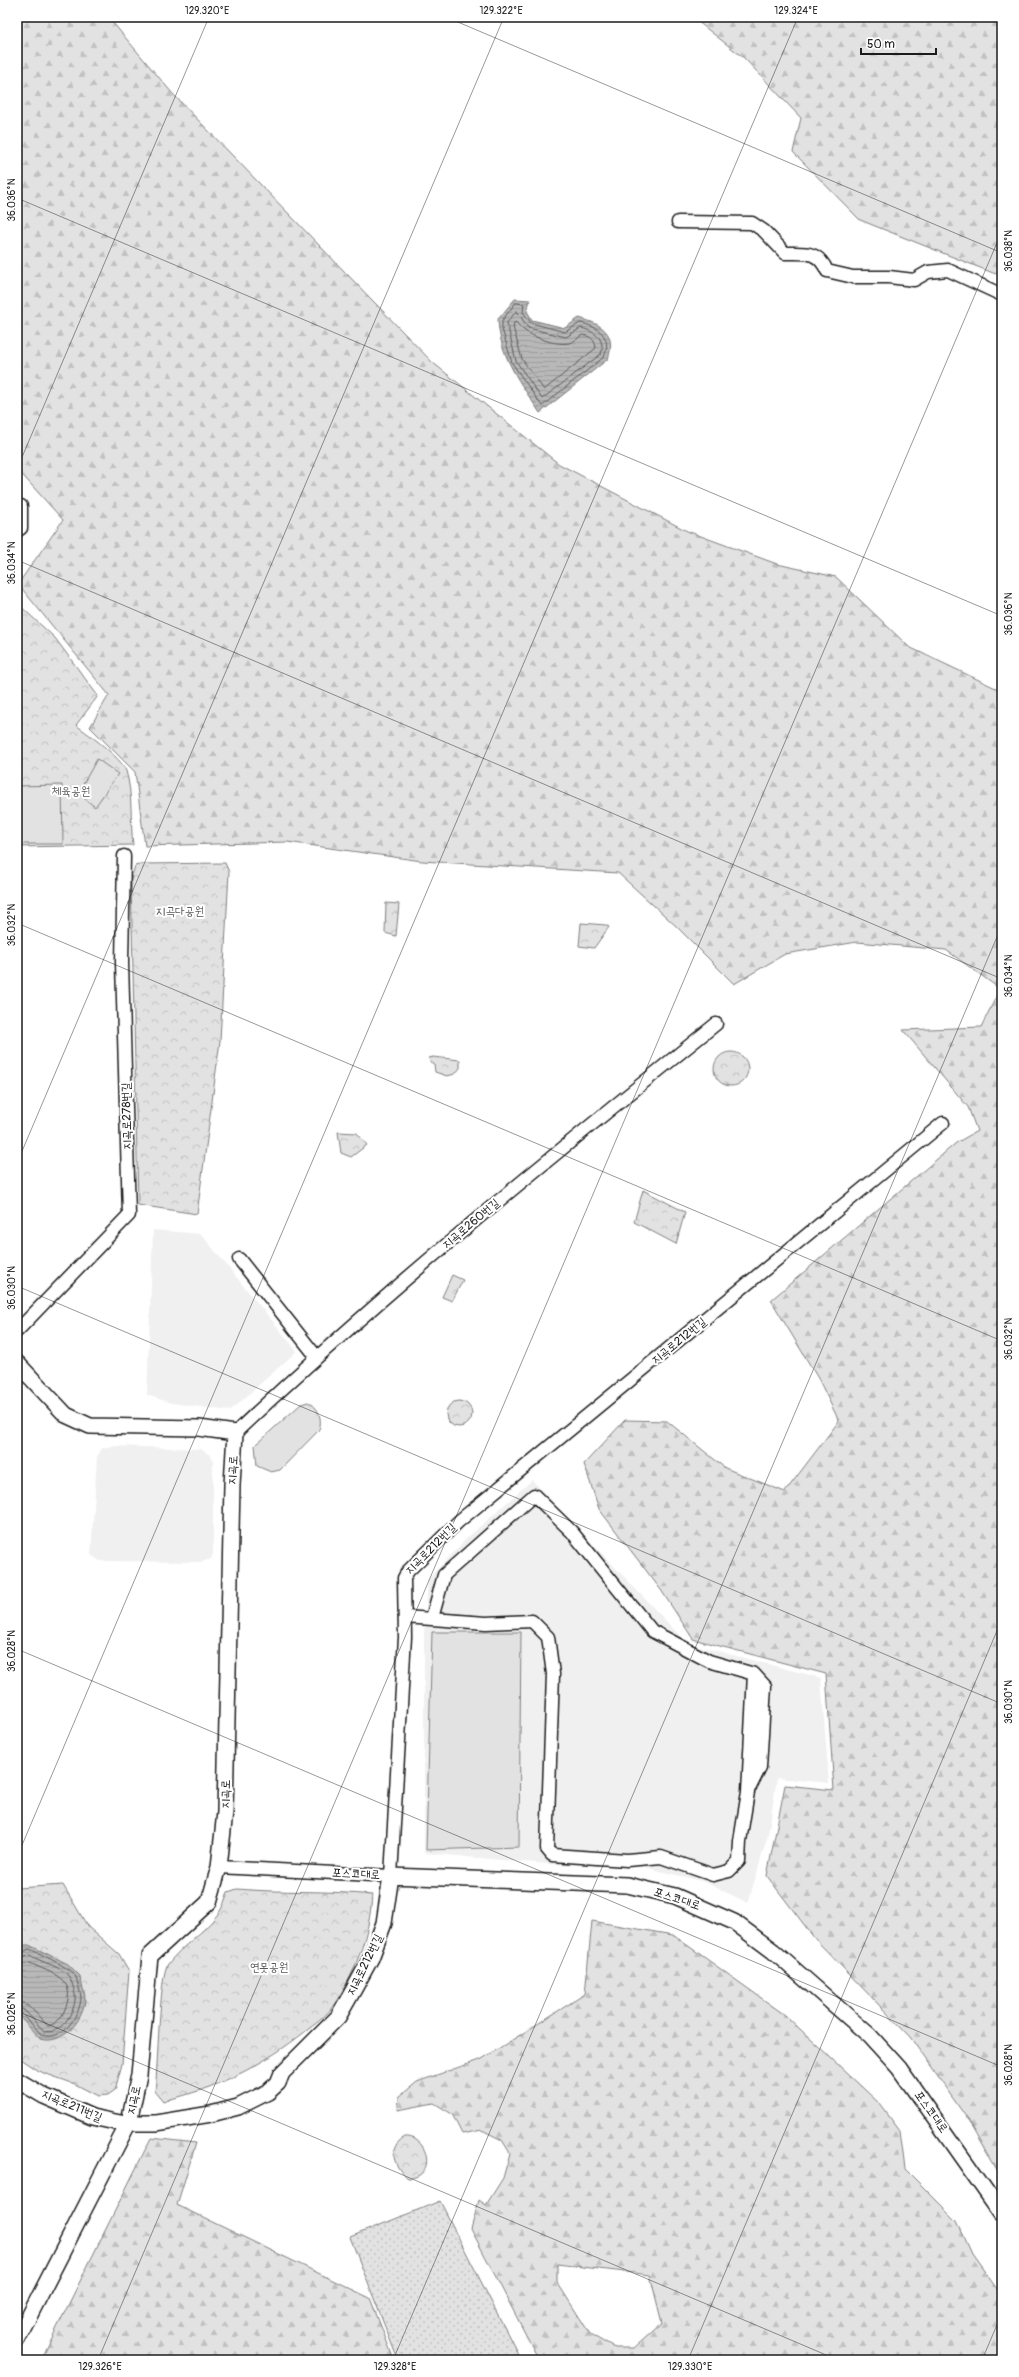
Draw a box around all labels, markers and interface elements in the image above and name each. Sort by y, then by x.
text: 129.320°E [185,5,229,17]
text: 129.322°E [479,5,523,17]
text: 129.324°E [774,5,818,17]
scale bar [861,30,936,56]
text: 50 m [867,37,895,52]
text: 36.036°N [6,178,18,221]
text: 36.038°N [1003,230,1015,272]
text: 36.034°N [6,541,18,584]
text: 36.036°N [1003,592,1015,635]
park label: 체육공원 [52,784,90,799]
text: 36.032°N [6,903,18,946]
park label: 지곡다공원 [156,904,204,919]
text: 36.034°N [1003,954,1015,997]
street label: 지곡로278번길 [119,1082,135,1150]
street label: 지곡로260번길 [439,1195,503,1252]
text: 36.030°N [6,1266,18,1310]
street label: 지곡로212번길 [648,1314,710,1368]
text: 36.032°N [1003,1317,1015,1360]
street label: 지곡로 [225,1455,241,1485]
street label: 지곡로212번길 [402,1520,460,1578]
text: 36.028°N [6,1630,18,1672]
text: 36.030°N [1003,1680,1015,1724]
street label: 지곡로 [218,1779,234,1809]
street label: 포스코대로 [331,1865,381,1883]
street label: 포스코대로 [652,1884,702,1914]
street label: 지곡로212번길 [344,1932,386,1998]
park label: 연못공원 [250,1960,288,1975]
text: 36.026°N [6,1992,18,2035]
text: 36.028°N [1003,2044,1015,2086]
street label: 지곡로 [124,2084,144,2116]
street label: 지곡로211번길 [39,2087,105,2126]
street label: 포스코대로 [911,2088,951,2136]
text: 129.326°E [78,2361,122,2373]
text: 129.328°E [374,2361,416,2373]
text: 129.330°E [668,2361,712,2373]

